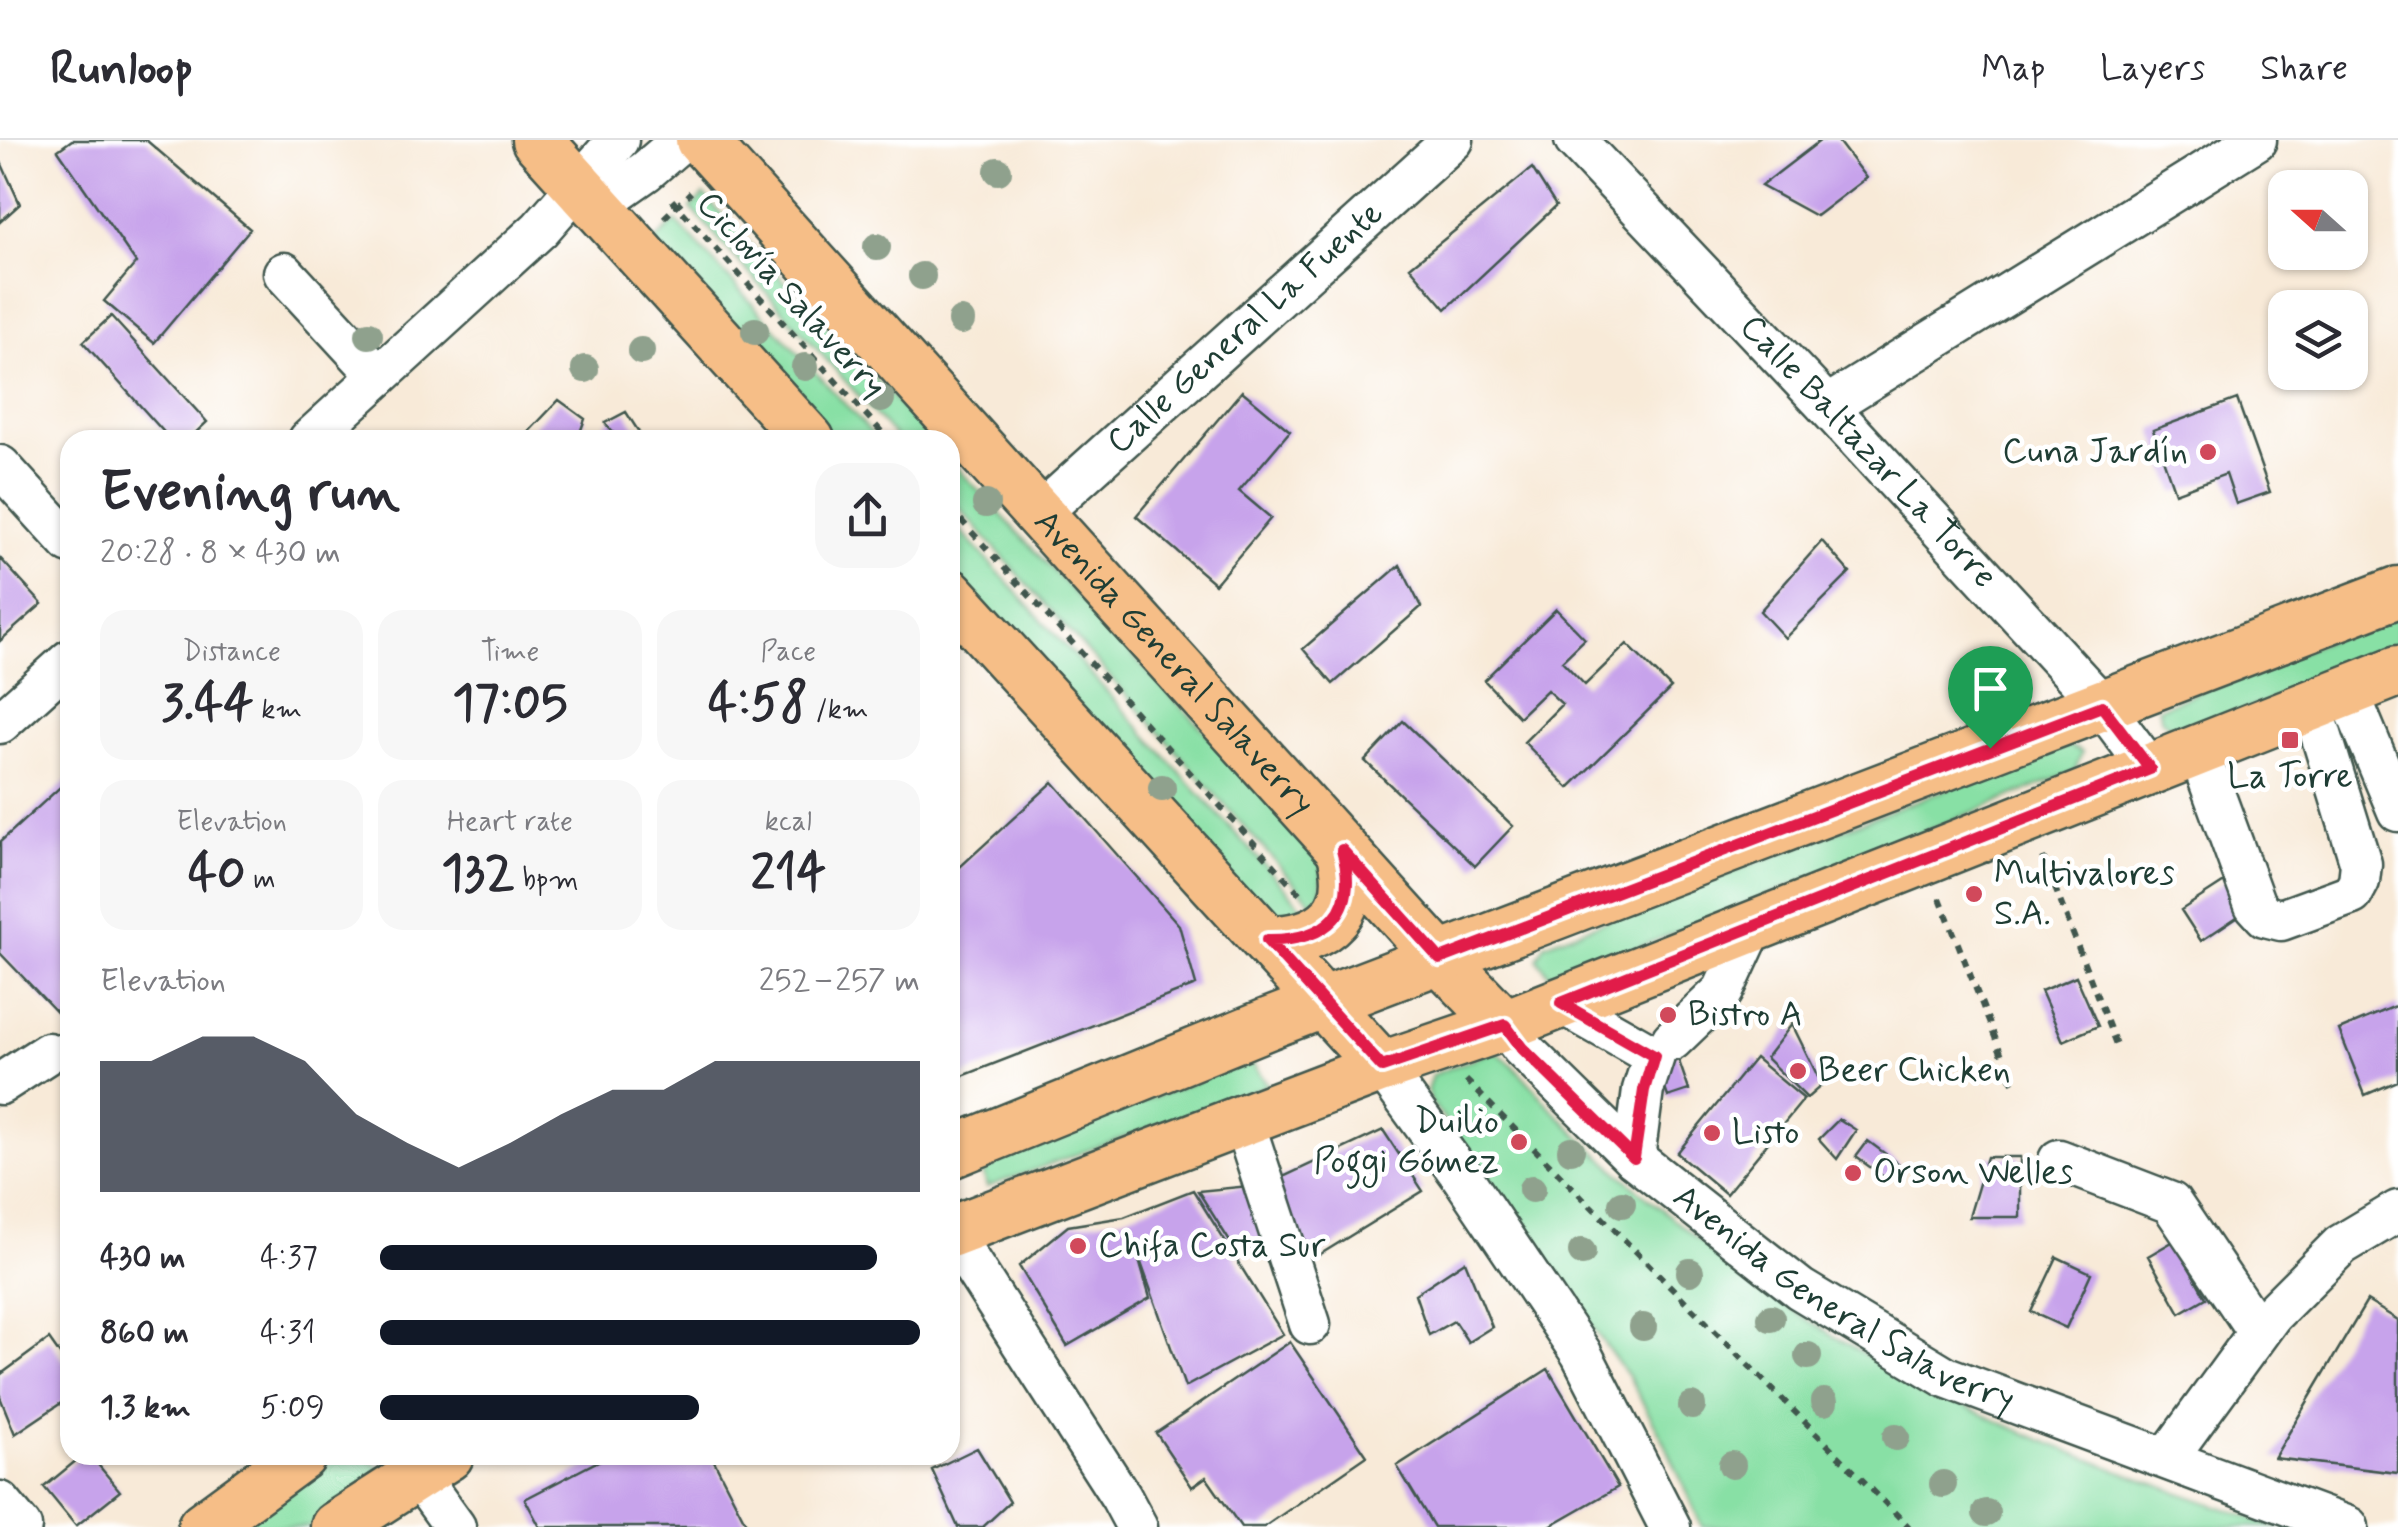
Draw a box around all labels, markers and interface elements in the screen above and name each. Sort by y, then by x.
text: Runloop [50,38,193,101]
text: Map [1981,46,2045,92]
text: Layers [2100,46,2205,92]
text: Share [2260,46,2348,92]
north arrow [2268,170,2368,270]
map controls [2268,170,2368,390]
street label: Ciclovía Salaverry [686,182,896,408]
street label: Calle General La Fuente [1097,191,1394,465]
button: layers [2268,290,2368,390]
street label: Calle Baltazar La Torre [1729,305,2007,599]
place label: Cuna Jardín [2002,429,2188,475]
marker: Cuna Jardín [2197,441,2219,463]
text: Evening run [100,458,400,530]
button: share [815,463,920,568]
street label: Avenida General Salaverry [1023,500,1324,826]
text: 20:28 · 8 × 430 m [100,532,341,574]
text: Distance [182,634,281,671]
text: Time [481,634,539,671]
text: Pace [760,634,816,671]
pin [1948,646,2033,749]
icon: arrive [1963,661,2018,716]
text: 3.44 [161,671,254,737]
text: 17:05 [452,671,568,737]
text: 4:58 [708,671,808,737]
text: km [254,692,302,729]
text: /km [808,692,869,729]
marker: La Torre [2279,729,2301,751]
place label: La Torre [2227,754,2353,800]
text: Elevation [177,804,287,841]
text: Heart rate [447,804,573,841]
text: kcal [765,804,812,841]
text: 40 [188,841,246,907]
text: 132 [441,841,515,907]
text: 214 [751,841,826,907]
place label: Multivalores S.A. [1994,851,2175,937]
text: m [246,862,275,899]
text: bpm [515,862,579,899]
marker: Multivalores S.A. [1963,883,1985,905]
text: Elevation [100,960,226,1002]
text: 252–257 m [759,960,920,1002]
place label: Bistro A [1688,992,1803,1038]
marker: Bistro A [1657,1004,1679,1026]
place label: Beer Chicken [1818,1048,2011,1094]
marker: Beer Chicken [1787,1060,1809,1082]
place label: Duilio Poggi Gómez [1314,1099,1499,1189]
place label: Listo [1732,1110,1800,1156]
marker: Listo [1701,1122,1723,1144]
marker: Duilio Poggi Gómez [1508,1131,1530,1153]
place label: Orson Welles [1873,1150,2073,1196]
marker: Orson Welles [1842,1162,1864,1184]
street label: Avenida General Salaverry [1663,1174,2021,1424]
place label: Chifa Costa Sur [1098,1223,1326,1269]
marker: Chifa Costa Sur [1067,1235,1089,1257]
text: 430 m [100,1237,186,1279]
text: 4:37 [260,1237,318,1279]
text: 860 m [100,1312,189,1354]
text: 4:31 [260,1312,315,1354]
text: 1.3 km [100,1387,191,1429]
text: 5:09 [260,1387,325,1429]

